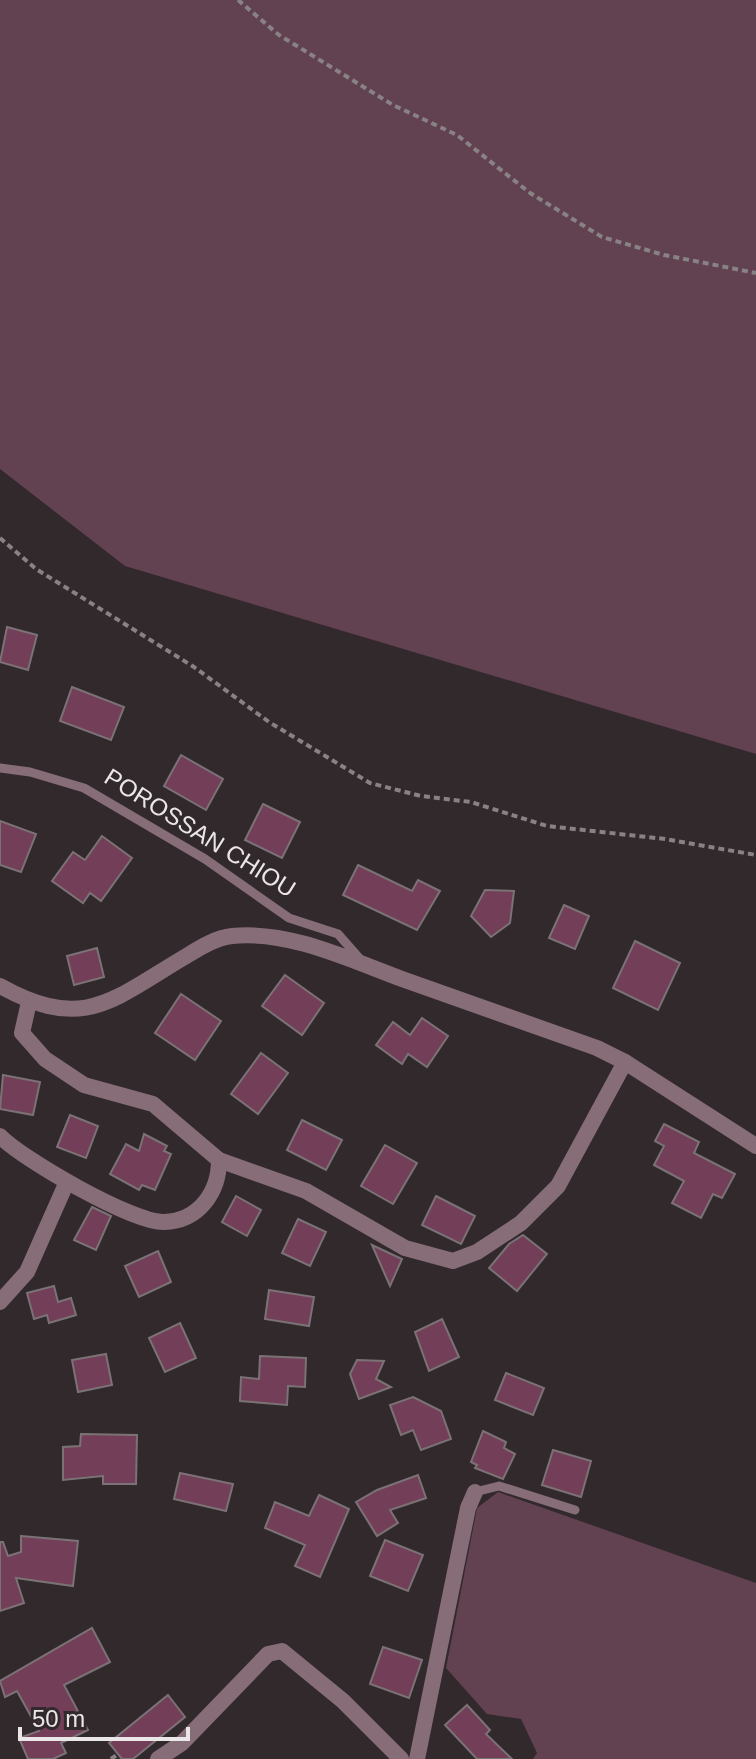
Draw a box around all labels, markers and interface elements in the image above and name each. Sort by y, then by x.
street label: POROSSAN CHIOU [100,763,301,902]
scale bar [20,1691,188,1741]
text: 50 m [32,1705,85,1732]

